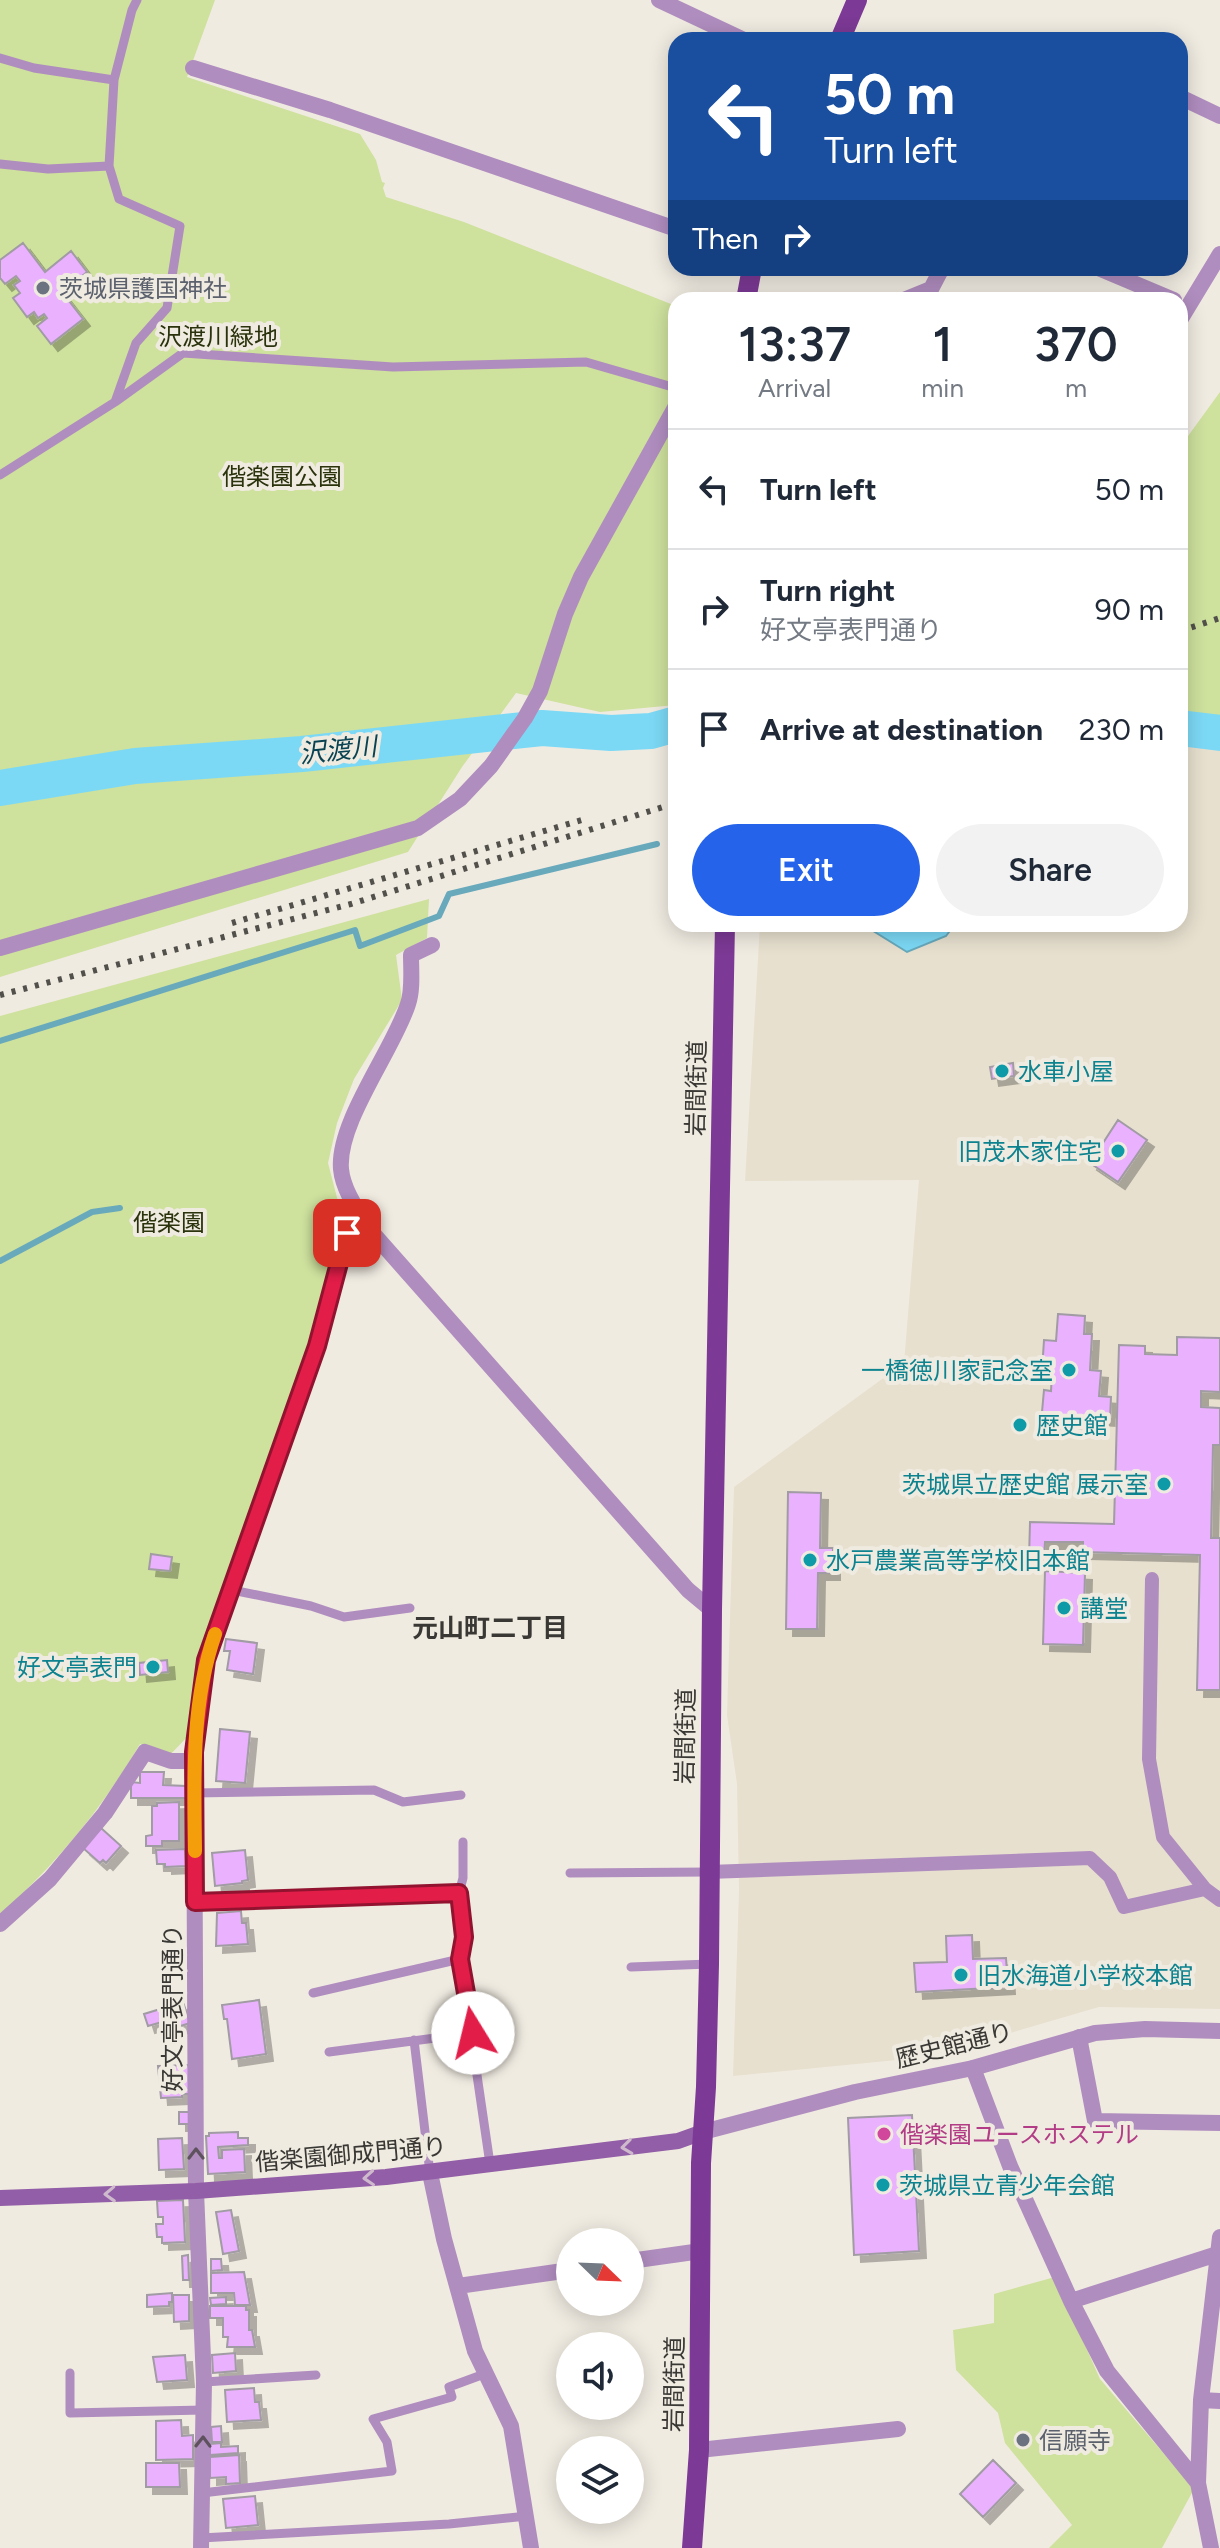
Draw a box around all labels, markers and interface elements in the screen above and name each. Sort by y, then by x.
text: 50 m [824,61,955,128]
icon: left [692,64,796,168]
text: Turn left [824,129,958,172]
icon: right [774,216,818,260]
text: Then [692,220,758,257]
place label: 茨城県護国神社 [59,274,227,303]
marker: 茨城県護国神社 [34,279,52,297]
text: 13:37 [738,315,851,373]
text: 1 [933,315,953,373]
text: 370 [1034,315,1118,373]
park label: 沢渡川緑地 [158,322,278,351]
text: Arrival [758,372,831,404]
text: min [921,372,964,404]
text: m [1065,372,1087,404]
park label: 偕楽園公園 [222,462,342,491]
icon: left [692,467,736,511]
text: Turn left [760,471,877,508]
text: 50 m [1095,471,1164,508]
text: Turn right [760,572,895,609]
icon: right [692,587,736,631]
text: 90 m [1095,591,1164,628]
text: 好文亭表門通り [760,614,942,646]
icon: arrive [692,707,736,751]
text: Arrive at destination [760,711,1043,748]
text: 230 m [1079,711,1164,748]
water label: 沢渡川 [298,730,381,770]
button: Exit [692,824,920,916]
button: Share [936,824,1164,916]
street label: 岩間街道 [681,1040,711,1136]
place label: 水車小屋 [1018,1057,1114,1086]
marker: 水車小屋 [993,1062,1011,1080]
place label: 旧茂木家住宅 [958,1137,1102,1166]
marker: 旧茂木家住宅 [1109,1142,1127,1160]
pin [313,1199,381,1267]
park label: 偕楽園 [133,1208,205,1237]
icon: arrive [325,1211,369,1255]
place label: 一橋徳川家記念室 [861,1356,1053,1385]
marker: 一橋徳川家記念室 [1060,1361,1078,1379]
place label: 歴史館 [1036,1411,1108,1440]
marker: 歴史館 [1011,1416,1029,1434]
place label: 茨城県立歴史館 展示室 [902,1470,1148,1499]
marker: 茨城県立歴史館 展示室 [1155,1475,1173,1493]
place label: 水戸農業高等学校旧本館 [826,1546,1090,1575]
marker: 水戸農業高等学校旧本館 [801,1551,819,1569]
place label: 講堂 [1080,1594,1128,1623]
marker: 講堂 [1055,1599,1073,1617]
district label: 元山町二丁目 [412,1612,568,1644]
place label: 好文亭表門 [17,1653,137,1682]
marker: 好文亭表門 [144,1658,162,1676]
street label: 岩間街道 [670,1688,700,1784]
street label: 好文亭表門通り [158,1924,187,2092]
place label: 旧水海道小学校本館 [977,1961,1193,1990]
marker: 旧水海道小学校本館 [952,1966,970,1984]
position arrow [431,1991,515,2075]
street label: 歴史館通り [892,2016,1016,2074]
place label: 偕楽園ユースホステル [900,2120,1139,2149]
marker: 偕楽園ユースホステル [875,2125,893,2143]
street label: 偕楽園御成門通り [254,2131,448,2177]
one-way arrow [620,2138,634,2155]
one-way arrow [187,2147,205,2160]
one-way arrow [362,2169,375,2186]
place label: 茨城県立青少年会館 [899,2171,1115,2200]
marker: 茨城県立青少年会館 [874,2176,892,2194]
one-way arrow [103,2186,116,2203]
north arrow [556,2228,644,2316]
map controls [556,2228,644,2524]
button: sound [556,2332,644,2420]
street label: 岩間街道 [659,2336,689,2432]
place label: 信願寺 [1039,2426,1111,2455]
marker: 信願寺 [1014,2431,1032,2449]
one-way arrow [194,2435,212,2448]
button: layers [556,2436,644,2524]

